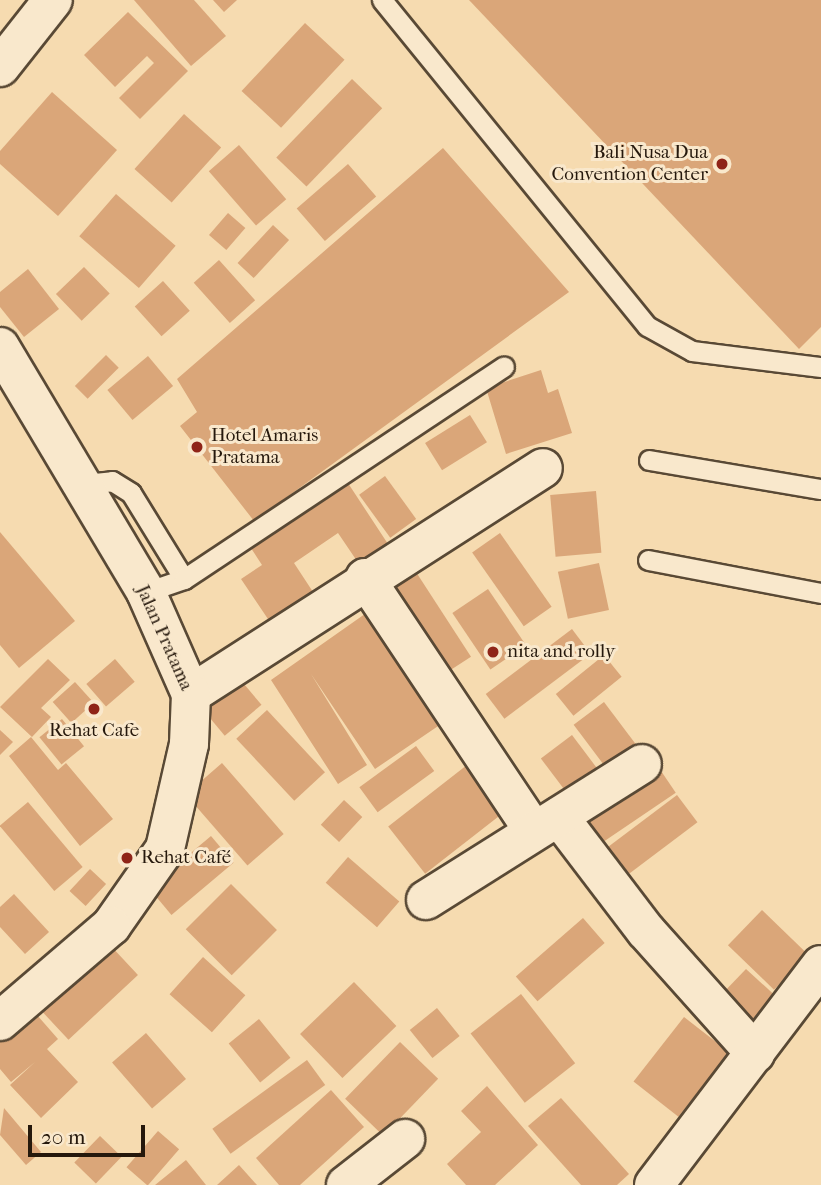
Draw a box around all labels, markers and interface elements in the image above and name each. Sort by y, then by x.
place label: Bali Nusa Dua Convention Center [551,142,708,186]
marker: Bali Nusa Dua Convention Center [714,156,730,172]
place label: Hotel Amaris Pratama [211,425,318,469]
marker: Hotel Amaris Pratama [189,439,205,455]
street label: Jalan Pratama [131,582,197,694]
place label: nita and rolly [507,641,615,663]
marker: nita and rolly [485,644,501,660]
marker: Rehat Cafe [86,701,102,717]
place label: Rehat Cafe [49,720,139,742]
place label: Rehat Café [141,847,231,869]
marker: Rehat Café [119,850,135,866]
scale bar [32,1112,149,1156]
text: 20 m [41,1125,85,1149]

